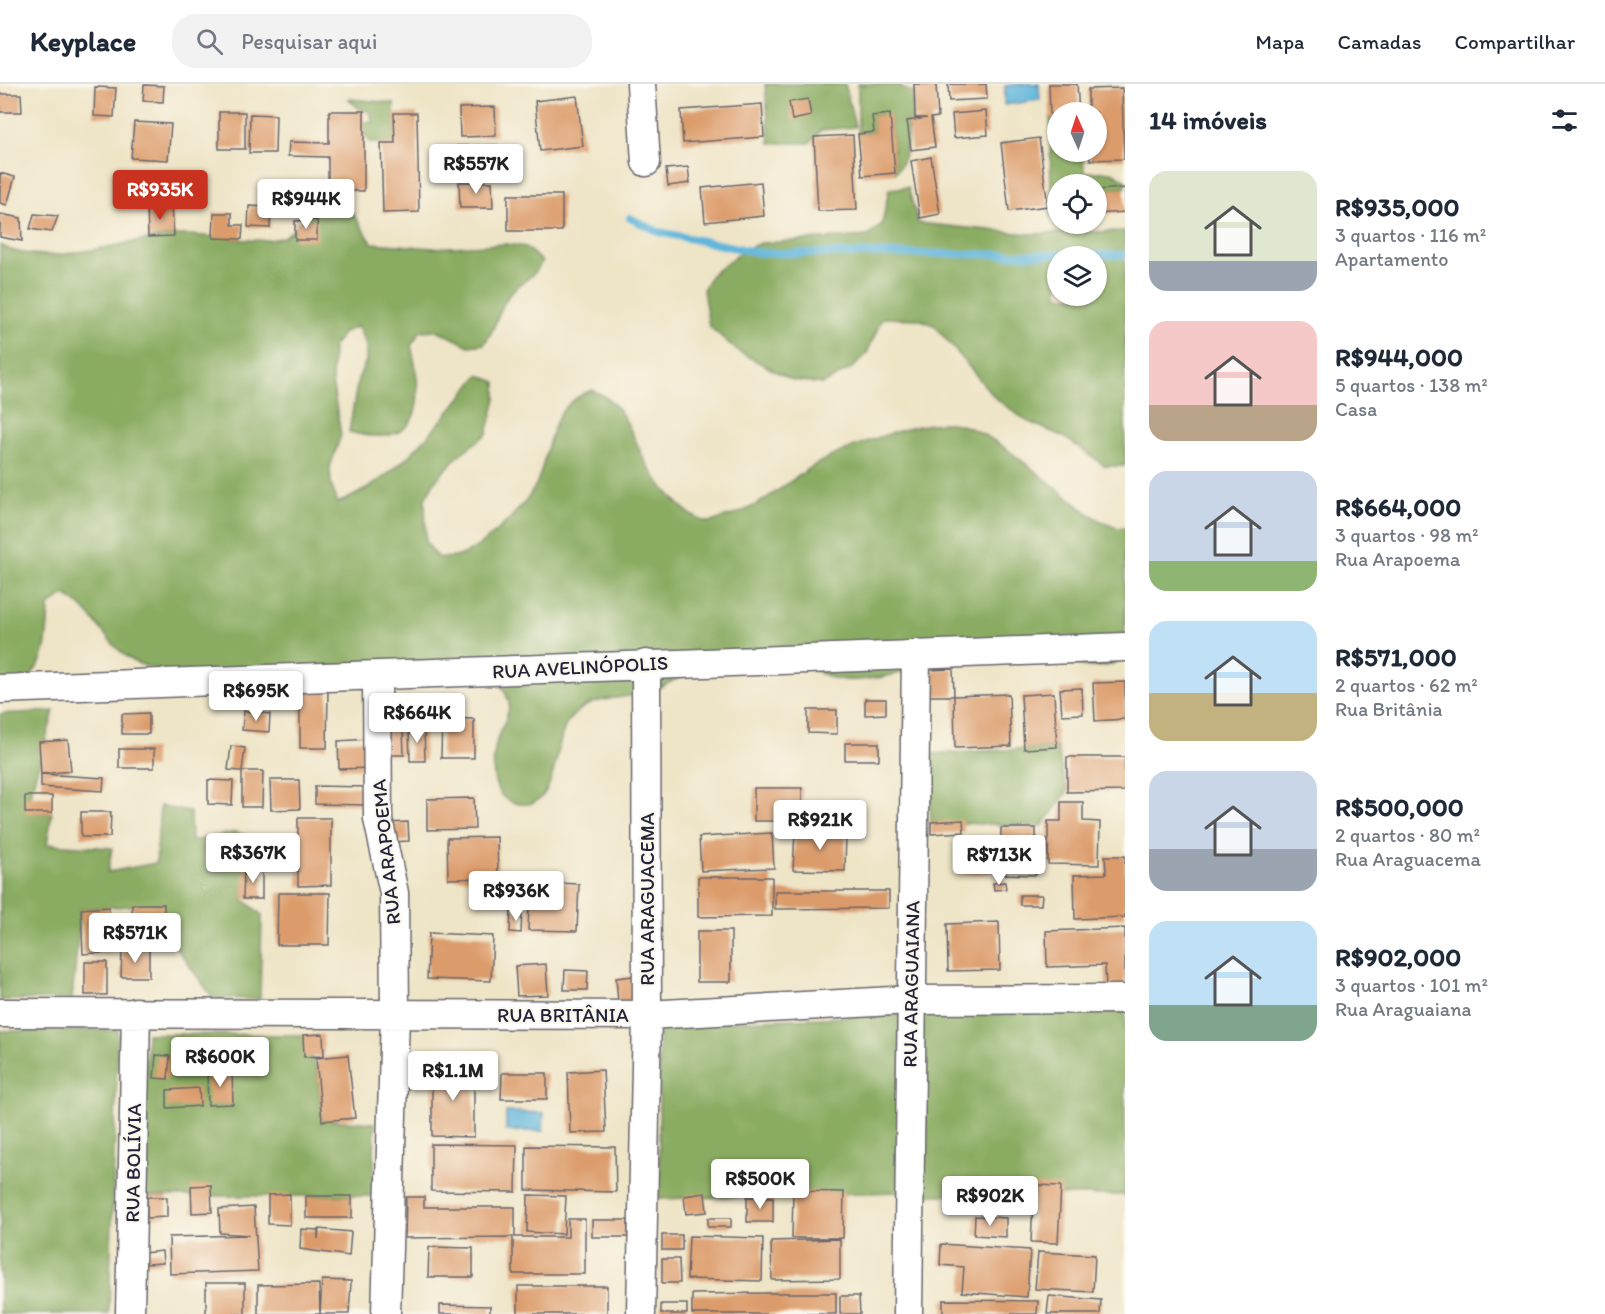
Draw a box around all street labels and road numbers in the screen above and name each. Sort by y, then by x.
street label: RUA AVELINÓPOLIS [491,650,669,684]
street label: RUA ARAPOEMA [366,778,406,926]
street label: RUA ARAGUACEMA [635,812,659,986]
street label: RUA ARAGUAIANA [898,900,924,1068]
street label: RUA BRITÂNIA [497,1003,629,1027]
street label: RUA BOLÍVIA [120,1103,146,1223]

